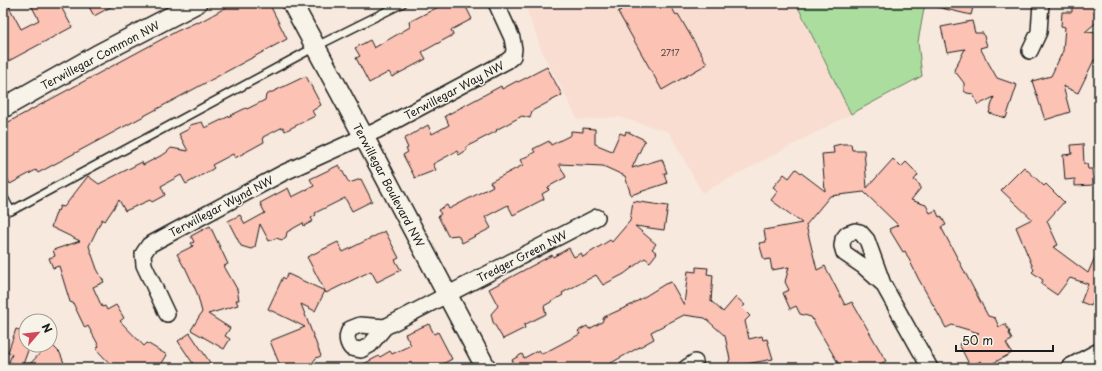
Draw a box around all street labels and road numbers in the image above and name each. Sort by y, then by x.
street label: Terwillegar Common NW [38,16,163,94]
street label: Terwillegar Way NW [401,56,507,124]
street label: Terwillegar Boulevard NW [349,120,429,250]
street label: Terwillegar Wynd NW [166,171,277,241]
street label: Tredger Green NW [474,226,570,286]

